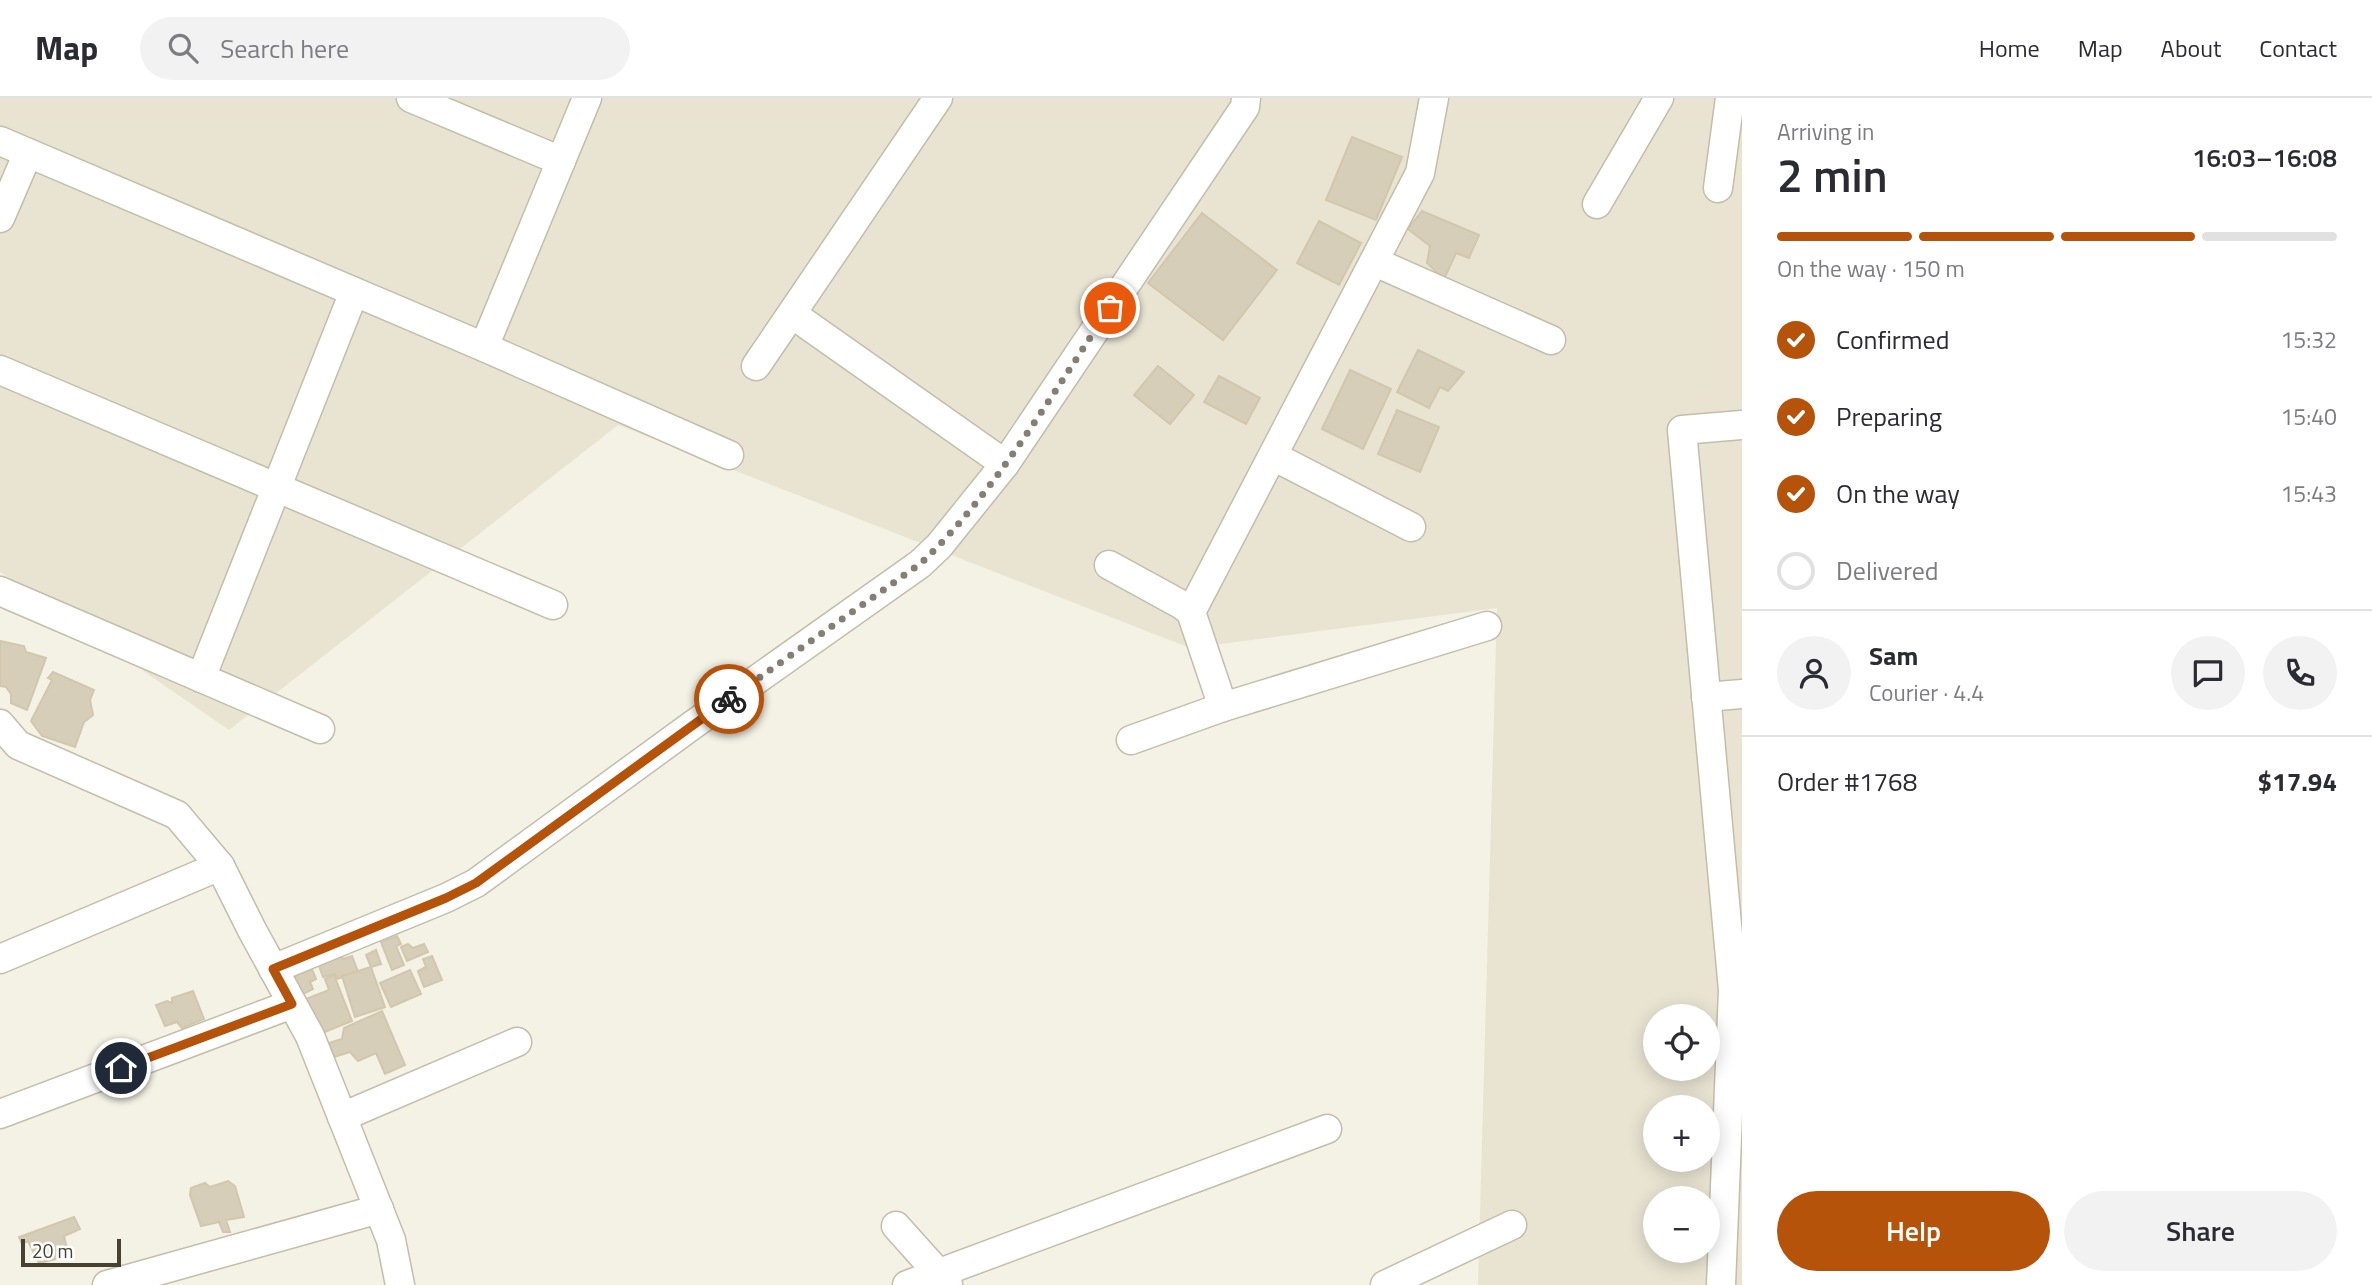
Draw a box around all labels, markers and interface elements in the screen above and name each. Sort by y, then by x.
search box [140,17,630,80]
text: Map [35,23,98,73]
icon: search [164,29,202,67]
text: Search here [220,29,349,68]
text: Home [1979,30,2040,66]
text: Map [2078,30,2123,66]
text: About [2161,30,2221,66]
text: Contact [2259,30,2337,66]
text: Arriving in [1777,114,1874,149]
text: 16:03–16:08 [2192,138,2337,177]
text: 2 min [1777,140,1888,210]
text: On the way · 150 m [1777,251,1965,286]
pin [1080,278,1140,338]
icon: bag [1091,289,1129,327]
text: Confirmed [1836,320,1950,359]
icon: check [1777,321,1815,359]
text: 15:32 [2280,322,2337,357]
text: Preparing [1836,397,1942,436]
icon: check [1777,398,1815,436]
text: 15:40 [2280,399,2337,434]
text: On the way [1836,474,1960,513]
icon: check [1777,475,1815,513]
text: 15:43 [2280,476,2337,511]
text: Delivered [1836,551,1939,590]
button: person [1777,636,1851,710]
text: Sam [1869,636,1918,675]
button: chat [2171,636,2245,710]
button: phone [2263,636,2337,710]
courier [694,664,764,734]
text: Courier · 4.4 [1869,675,1984,710]
icon: bike [710,680,748,718]
text: Order #1768 [1777,762,1917,801]
text: $17.94 [2258,762,2337,801]
map controls [1643,1004,1720,1263]
button: locate [1643,1004,1720,1081]
pin [91,1038,151,1098]
icon: home [102,1049,140,1087]
button: + [1643,1095,1720,1172]
button: − [1643,1186,1720,1263]
button: Help [1777,1191,2050,1271]
button: Share [2064,1191,2337,1271]
scale bar [21,1236,121,1268]
text: 20 m [32,1236,73,1265]

